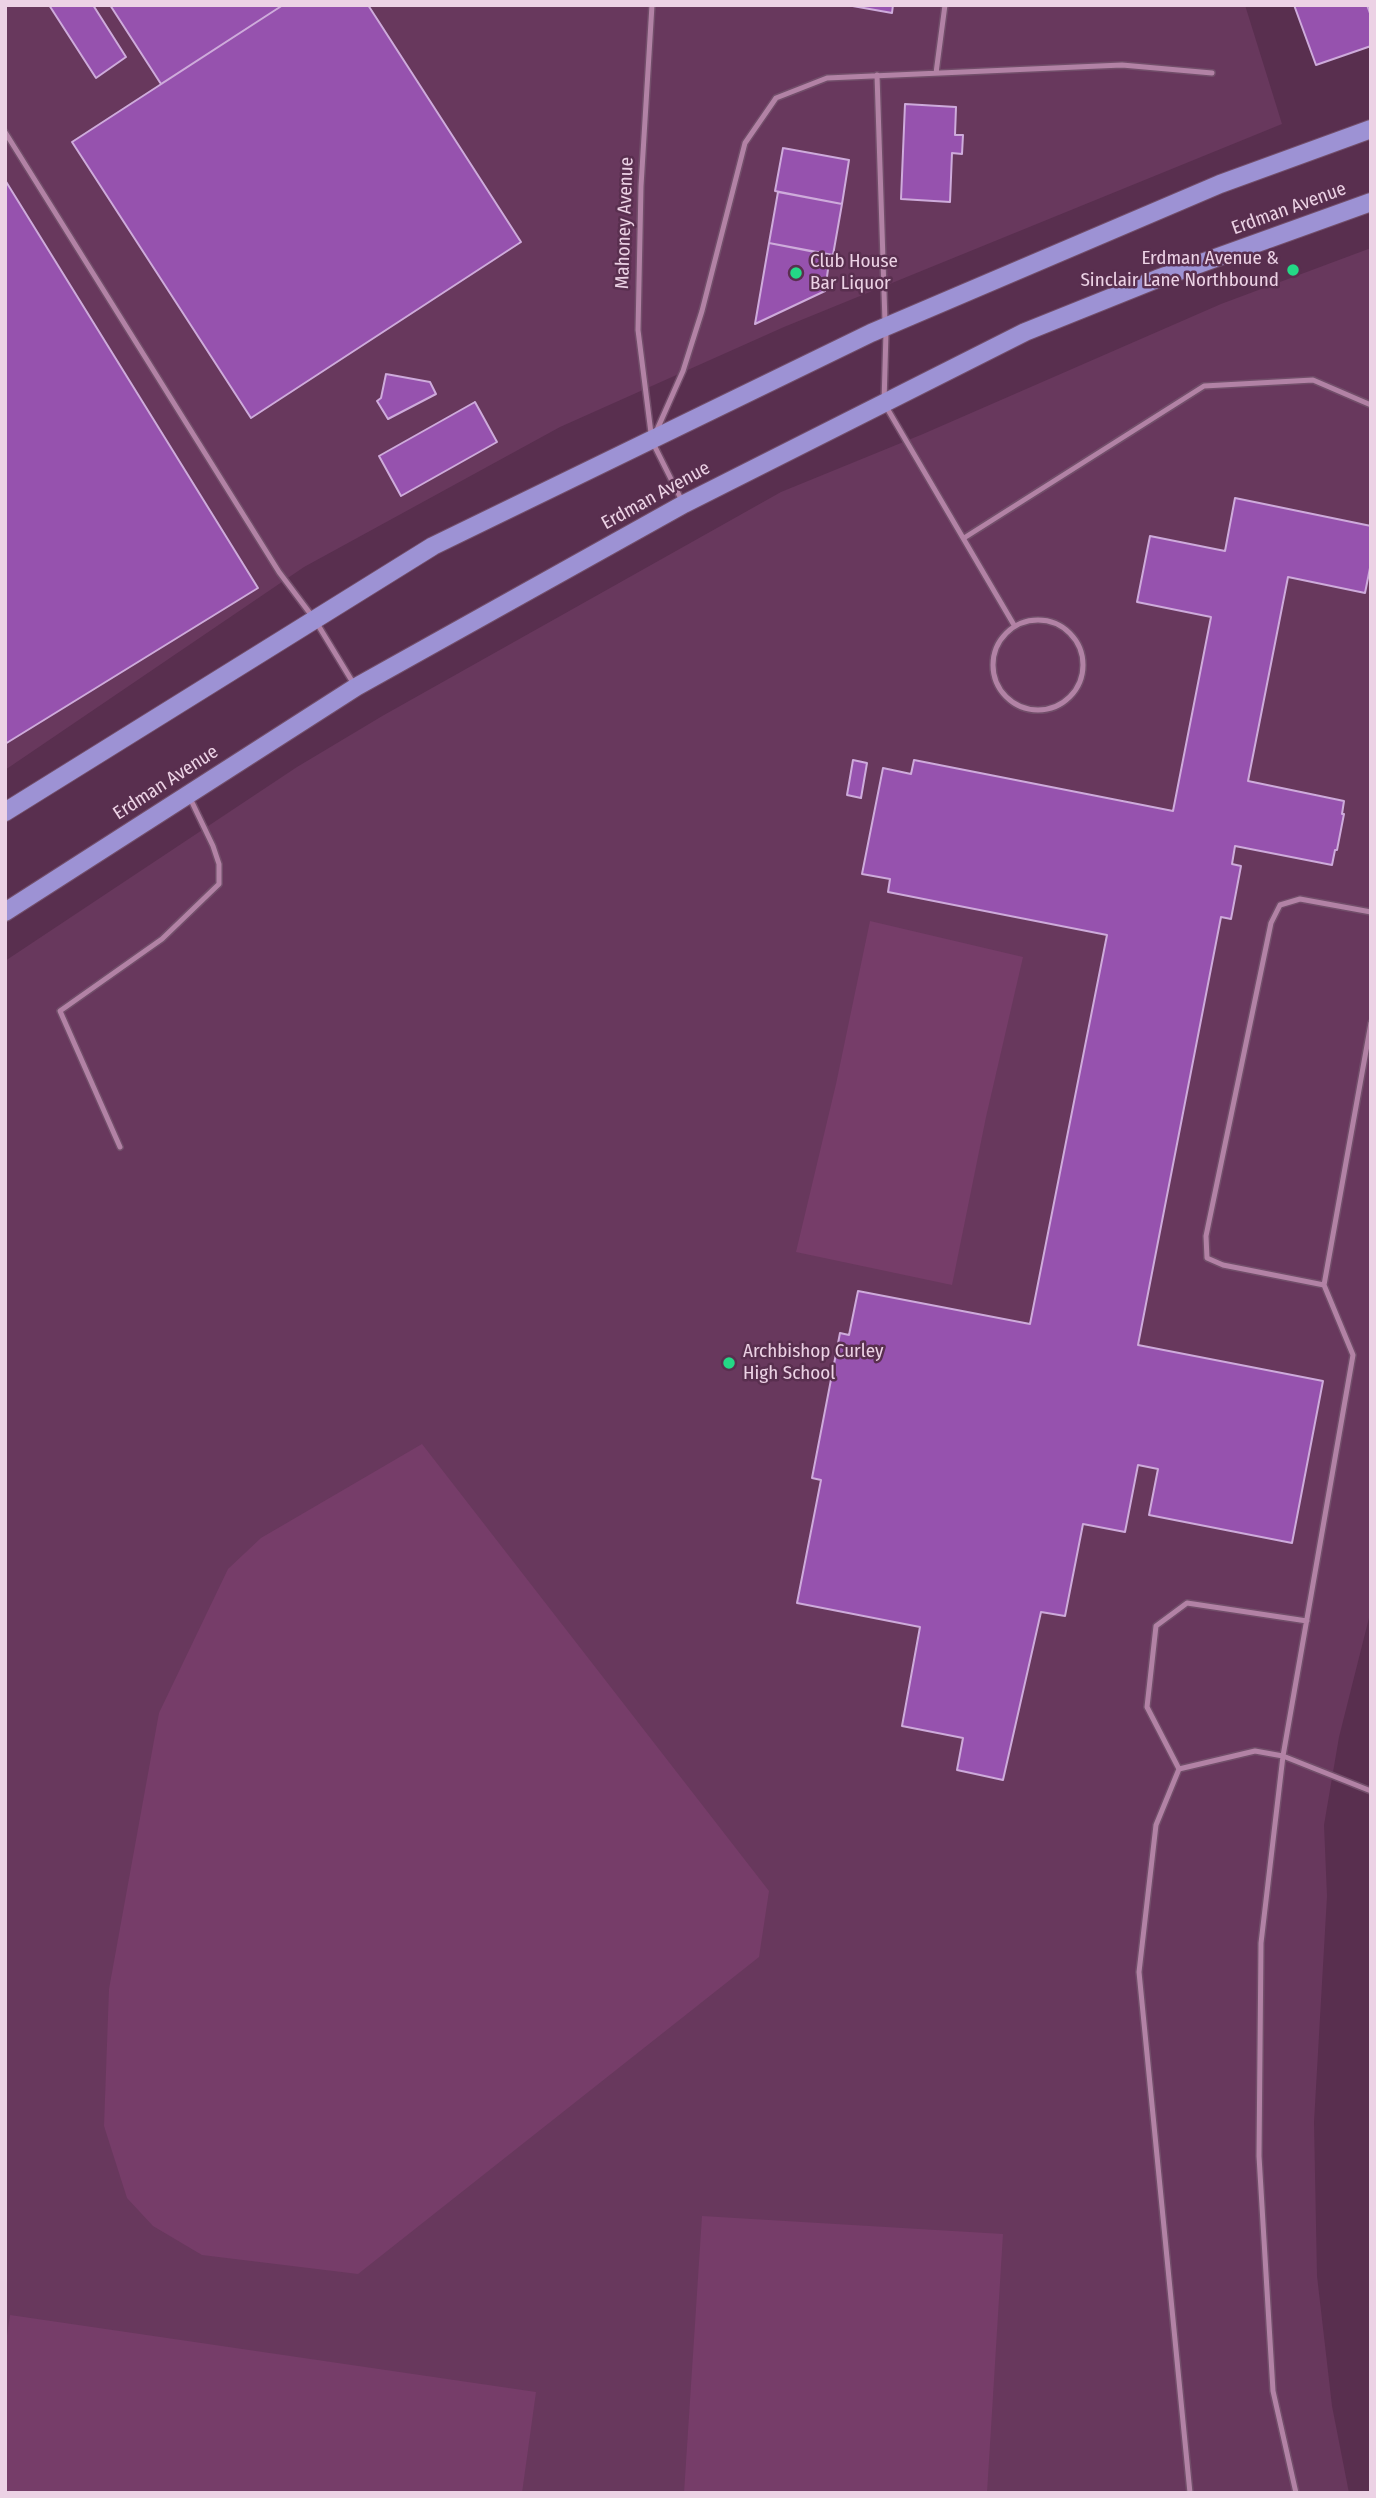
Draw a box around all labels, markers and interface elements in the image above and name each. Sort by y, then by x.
street label: Mahoney Avenue [611,157,639,289]
street label: Erdman Avenue [1228,178,1350,240]
place label: Erdman Avenue & Sinclair Lane Northbound [1080,248,1279,292]
place label: Club House Bar Liquor [810,251,898,295]
marker: Erdman Avenue & Sinclair Lane Northbound [1285,262,1301,278]
marker: Club House Bar Liquor [788,265,804,281]
street label: Erdman Avenue [598,457,714,535]
street label: Erdman Avenue [109,741,223,825]
place label: Archbishop Curley High School [743,1341,883,1385]
marker: Archbishop Curley High School [721,1355,737,1371]

